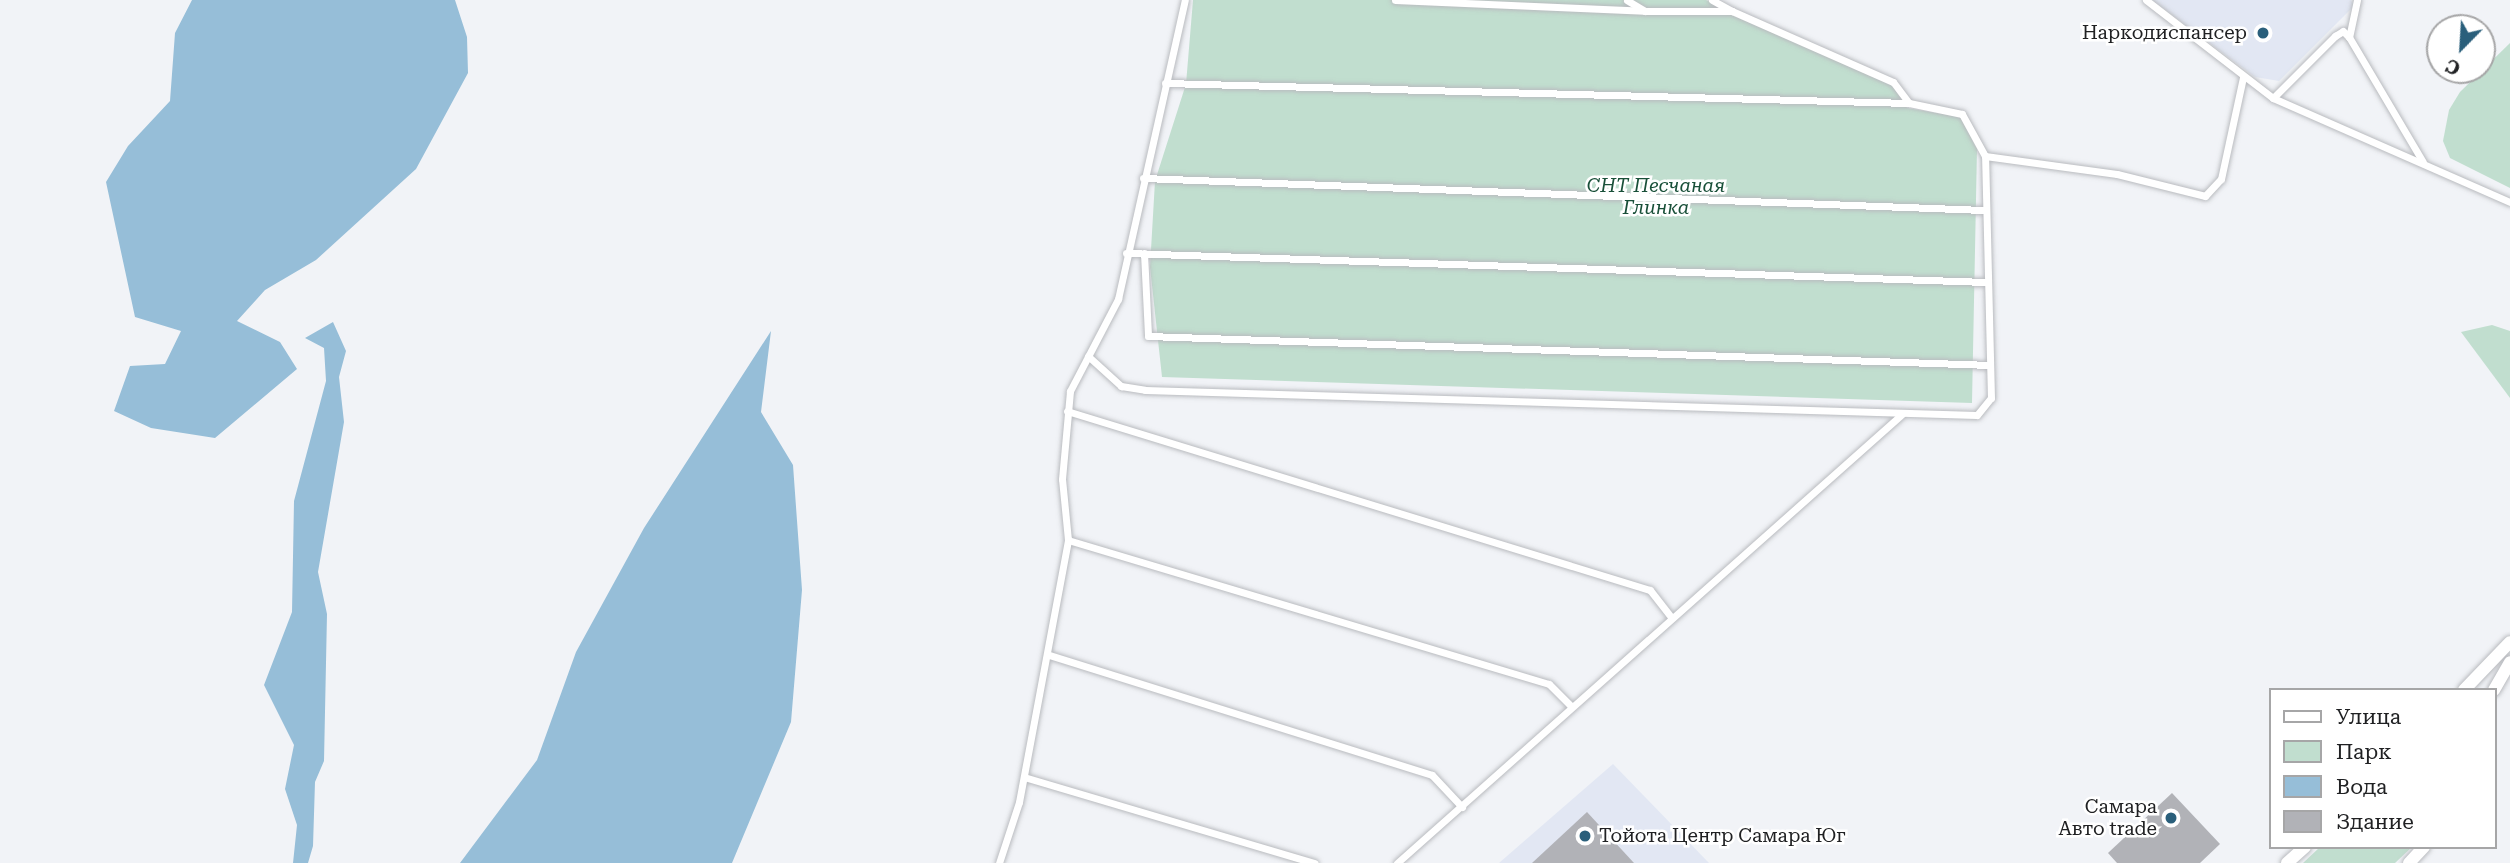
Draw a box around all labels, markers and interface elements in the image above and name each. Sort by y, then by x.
north arrow [2426,14,2496,84]
place label: Наркодиспансер [2082,22,2247,44]
marker: Наркодиспансер [2253,23,2273,43]
text: С [2442,54,2464,80]
park label: СНТ Песчаная Глинка [1587,175,1725,219]
legend [2268,688,2496,849]
text: Улица [2336,705,2401,729]
text: Парк [2336,740,2392,764]
text: Вода [2336,775,2388,799]
place label: Самара Авто trade [2059,796,2157,840]
marker: Самара Авто trade [2163,810,2179,826]
text: Здание [2336,810,2414,834]
place label: Тойота Центр Самара Юг [1599,825,1846,847]
marker: Тойота Центр Самара Юг [1577,828,1593,844]

